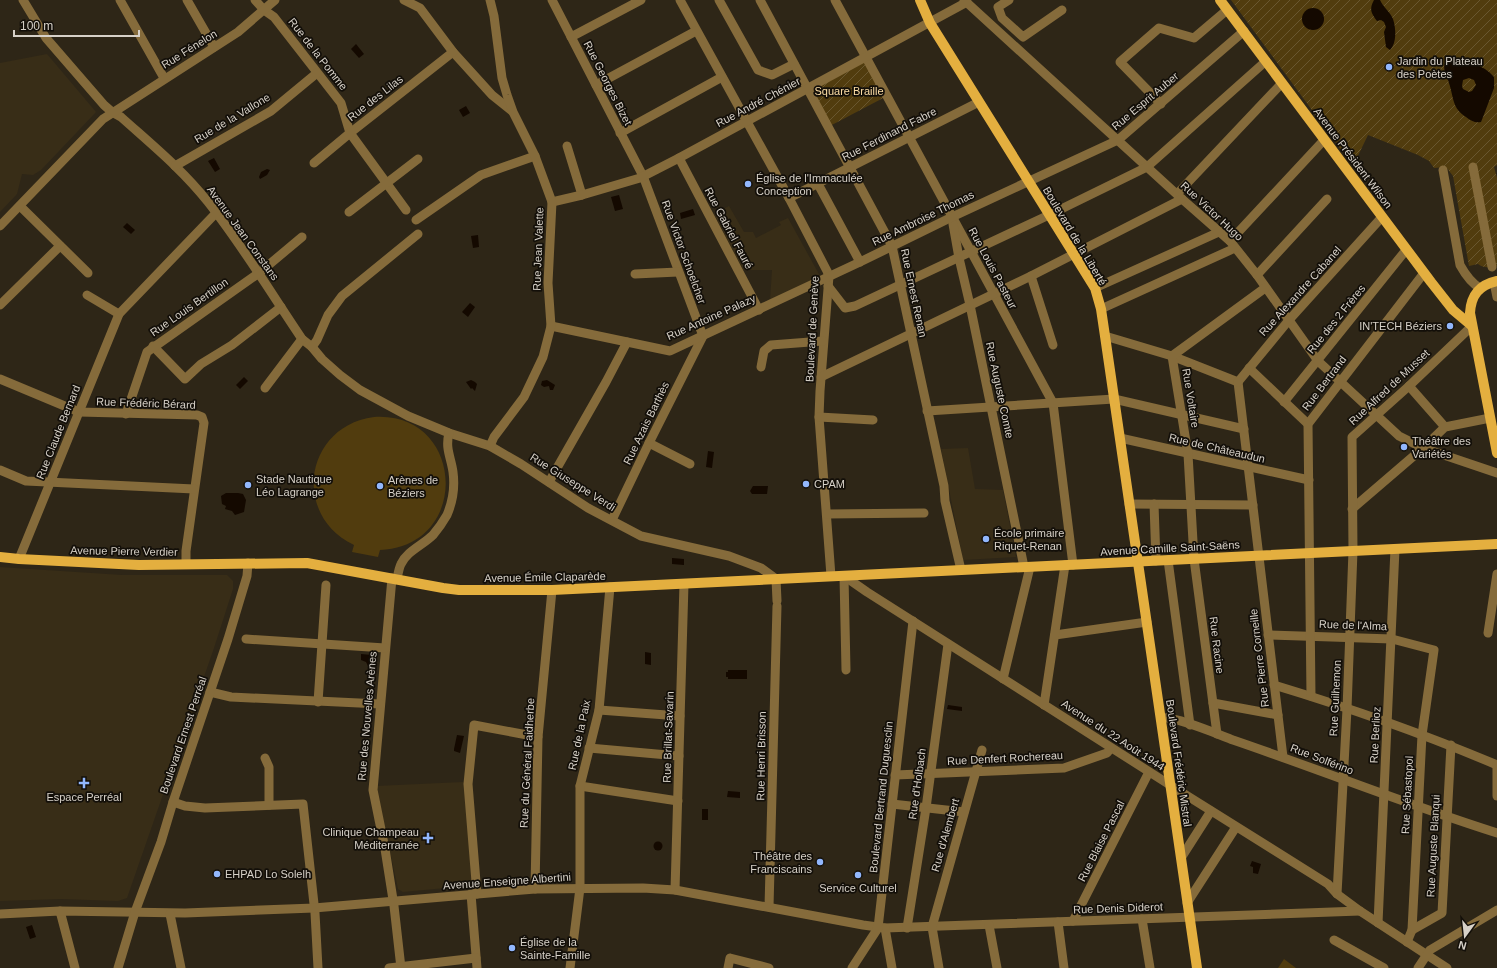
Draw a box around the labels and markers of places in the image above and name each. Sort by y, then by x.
place label: Jardin du Plateau des Poètes [1397,55,1483,80]
marker: Jardin du Plateau des Poètes [1384,62,1394,72]
place label: Église de l'Immaculée Conception [756,172,863,197]
marker: Église de l'Immaculée Conception [743,179,753,189]
place label: IN'TECH Béziers [1359,320,1442,332]
marker: IN'TECH Béziers [1445,321,1455,331]
place label: Théâtre des Variétés [1412,435,1471,460]
marker: Théâtre des Variétés [1399,442,1409,452]
place label: Stade Nautique Léo Lagrange [256,473,332,498]
place label: Arènes de Béziers [388,474,438,499]
place label: CPAM [814,478,845,490]
marker: CPAM [801,479,811,489]
marker: Stade Nautique Léo Lagrange [243,480,253,490]
marker: Arènes de Béziers [375,481,385,491]
place label: École primaire Riquet-Renan [994,527,1064,552]
marker: École primaire Riquet-Renan [981,534,991,544]
marker: Espace Perréal [78,777,90,789]
place label: Espace Perréal [46,791,122,803]
place label: Clinique Champeau Méditerranée [322,826,419,851]
marker: Clinique Champeau Méditerranée [422,832,434,844]
place label: Théâtre des Franciscains [750,850,812,875]
marker: Théâtre des Franciscains [815,857,825,867]
place label: EHPAD Lo Solelh [225,868,311,880]
marker: EHPAD Lo Solelh [212,869,222,879]
marker: Service Culturel [853,870,863,880]
place label: Service Culturel [819,882,897,894]
place label: Église de la Sainte-Famille [520,936,590,961]
marker: Église de la Sainte-Famille [507,943,517,953]

